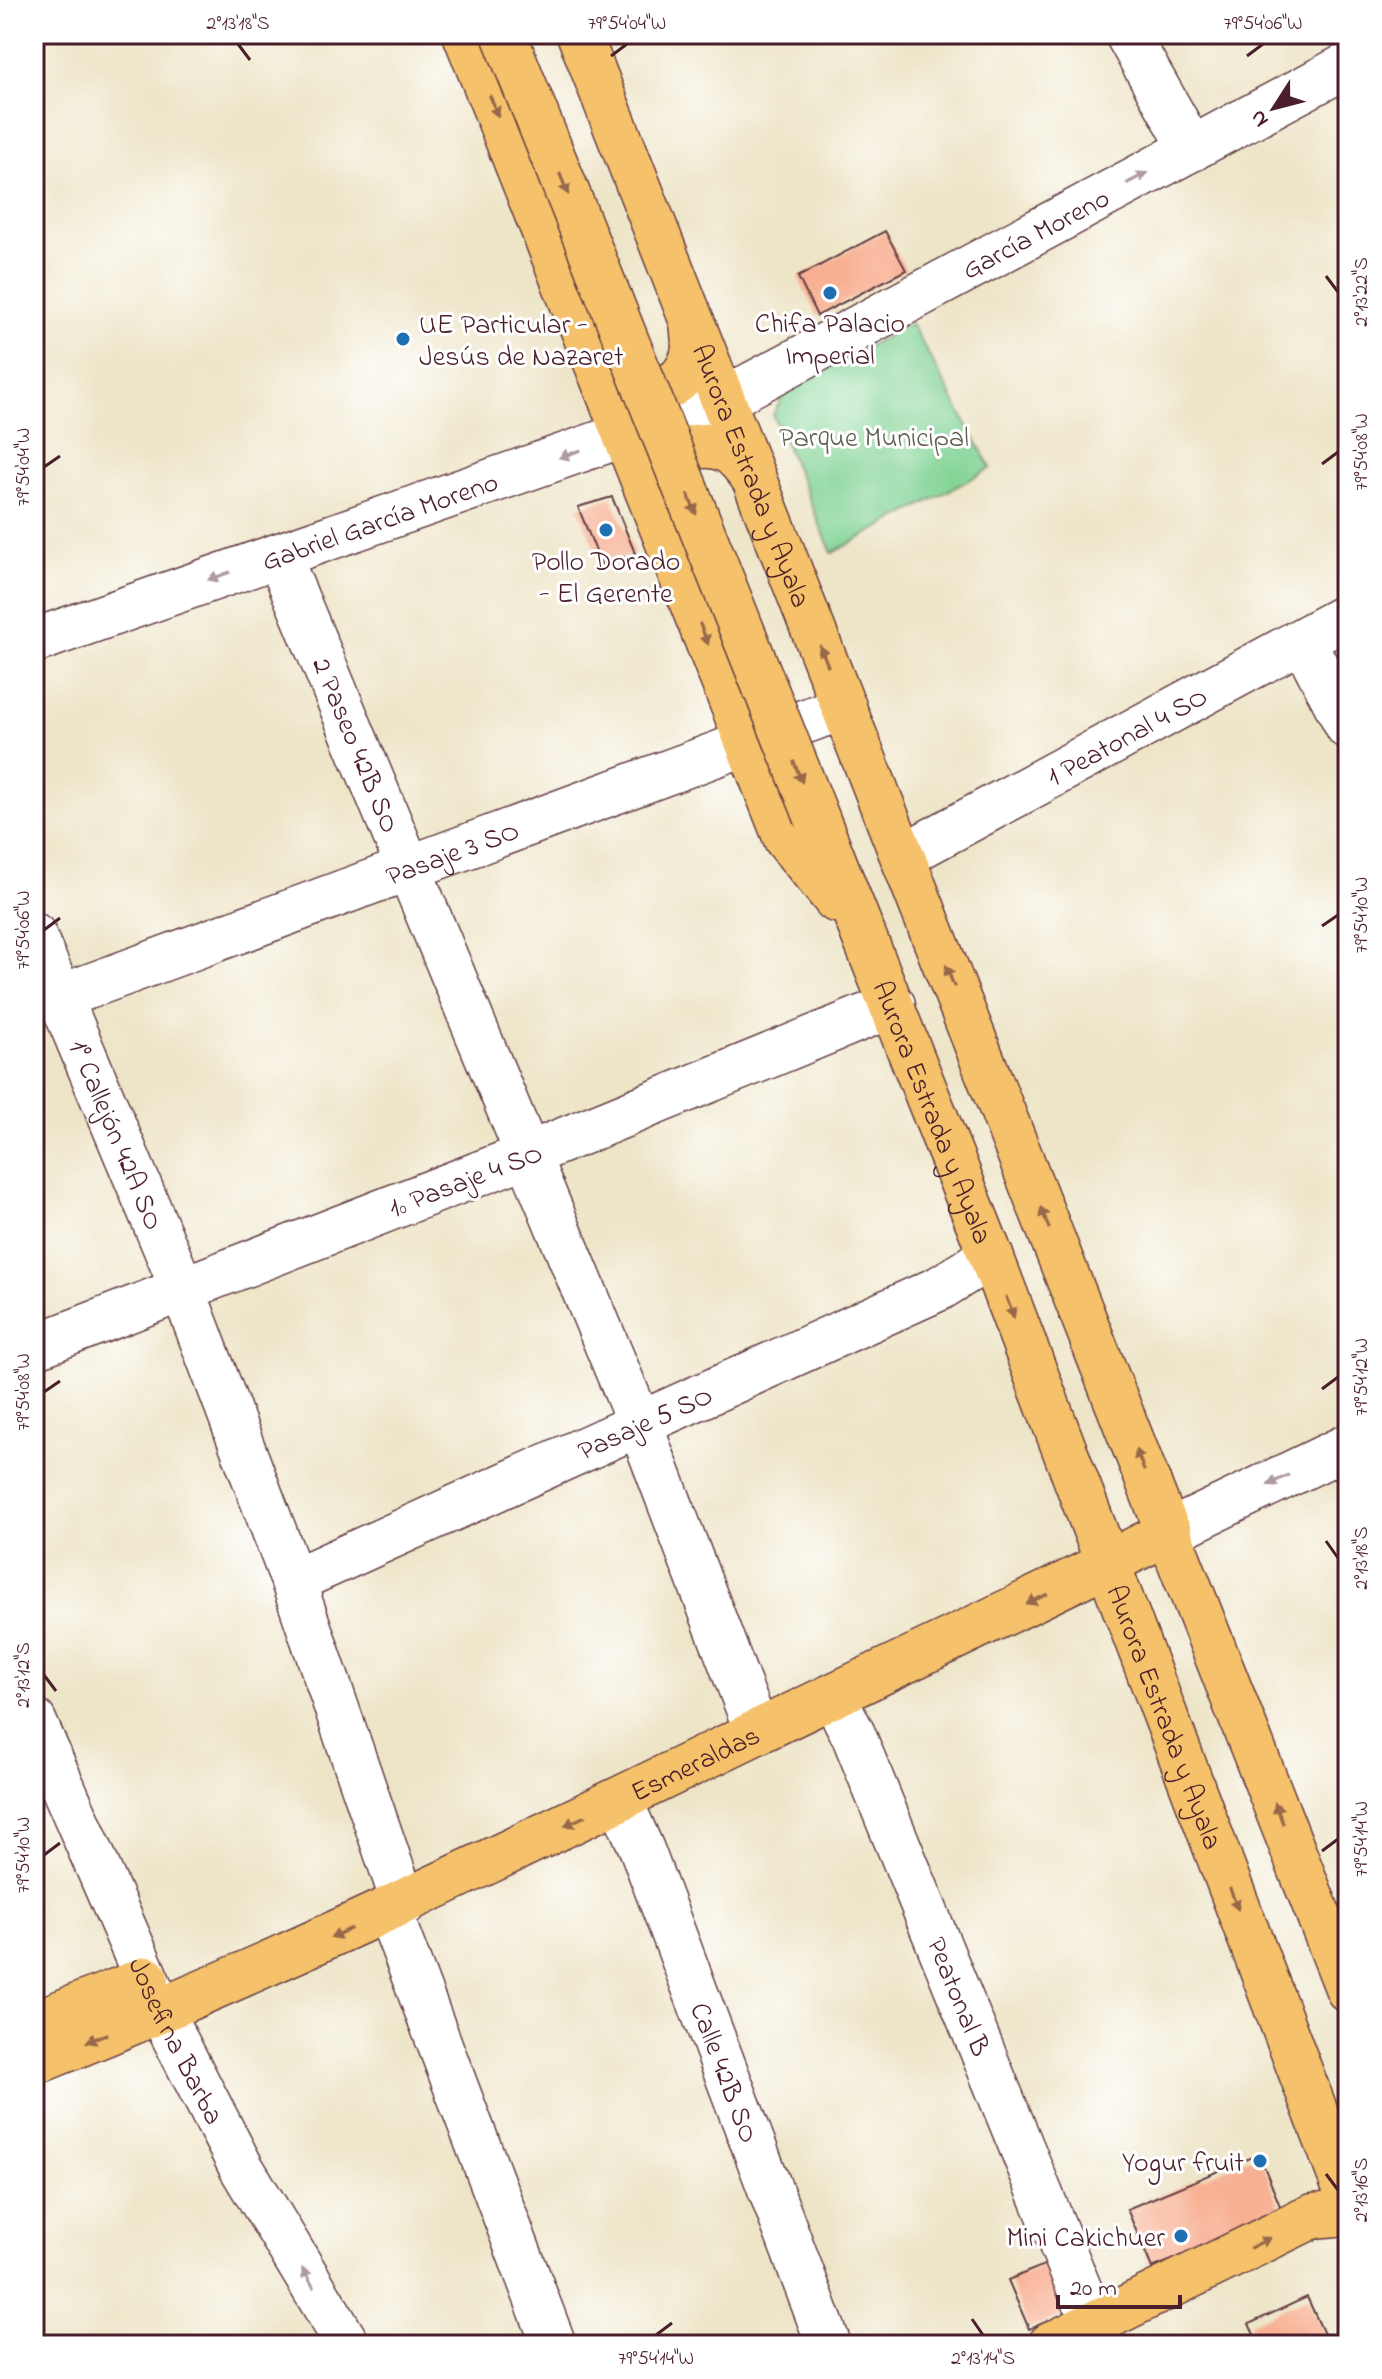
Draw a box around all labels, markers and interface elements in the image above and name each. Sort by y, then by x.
text: 2°13'18"S [206,10,270,39]
text: 79°54'04"W [588,10,666,39]
text: 79°54'06"W [1223,10,1303,39]
north arrow [1234,68,1314,148]
one-way arrow [488,94,501,118]
text: N [1243,103,1278,133]
one-way arrow [1126,171,1149,185]
one-way arrow [558,172,571,196]
street label: García Moreno [956,179,1118,292]
text: 2°13'22"S [1348,257,1377,327]
marker: Chifa Palacio Imperial [821,284,839,302]
place label: Chifa Palacio Imperial [755,305,905,378]
place label: UE Particular - Jesús de Nazaret [419,306,623,379]
marker: UE Particular - Jesús de Nazaret [394,330,412,348]
street label: Aurora Estrada y Ayala [679,339,819,614]
text: 79°54'08"W [1348,413,1377,491]
park label: Parque Municipal [779,419,969,460]
text: 79°54'04"W [10,428,39,506]
one-way arrow [558,448,582,460]
street label: Gabriel García Moreno [257,463,504,584]
one-way arrow [685,492,698,516]
marker: Pollo Dorado - El Gerente [597,521,615,539]
place label: Pollo Dorado - El Gerente [532,543,680,616]
one-way arrow [207,571,231,583]
one-way arrow [698,622,711,646]
one-way arrow [817,643,830,667]
street label: 2 Paseo 42B SO [299,652,409,840]
street label: 1 Peatonal 4 SO [1040,678,1216,798]
one-way arrow [792,760,805,784]
street label: Pasaje 3 SO [381,812,526,899]
text: 79°54'10"W [1348,877,1377,953]
text: 79°54'06"W [10,890,39,970]
one-way arrow [943,964,956,988]
street label: Aurora Estrada y Ayala [860,975,1001,1251]
street label: 1° Callejón 42A SO [56,1034,173,1237]
street label: 1º Pasaje 4 SO [383,1134,549,1230]
one-way arrow [1038,1205,1051,1229]
one-way arrow [1004,1295,1017,1319]
text: 79°54'12"W [1348,1338,1377,1416]
text: 79°54'08"W [10,1353,39,1431]
street label: Pasaje 5 SO [572,1377,720,1473]
one-way arrow [1133,1447,1146,1471]
one-way arrow [1266,1473,1289,1487]
text: 2°13'18"S [1348,1526,1377,1590]
street label: Aurora Estrada y Ayala [1094,1580,1231,1856]
one-way arrow [1025,1593,1048,1606]
text: 2°13'12"S [10,1642,39,1708]
street label: Esmeraldas [625,1717,768,1814]
one-way arrow [1272,1801,1285,1825]
text: 79°54'14"W [1348,1801,1377,1877]
one-way arrow [564,1814,587,1828]
text: 79°54'10"W [10,1817,39,1893]
one-way arrow [1228,1887,1241,1911]
one-way arrow [329,1926,352,1940]
street label: Peatonal B [914,1931,999,2063]
street label: Josefina Barba [116,1952,233,2133]
street label: Calle 42B SO [677,1997,768,2149]
one-way arrow [85,2031,109,2044]
place label: Yogur fruit [1122,2144,1244,2185]
marker: Yogur fruit [1251,2152,1269,2170]
text: 2°13'16"S [1348,2157,1377,2222]
place label: Mini Cakichuer [1006,2219,1165,2260]
marker: Mini Cakichuer [1172,2227,1190,2245]
one-way arrow [1249,2236,1272,2250]
scale bar [1058,2259,1180,2309]
one-way arrow [301,2267,315,2289]
text: 20 m [1070,2272,1117,2307]
text: 79°54'14"W [618,2345,694,2374]
text: 2°13'14"S [951,2345,1015,2374]

